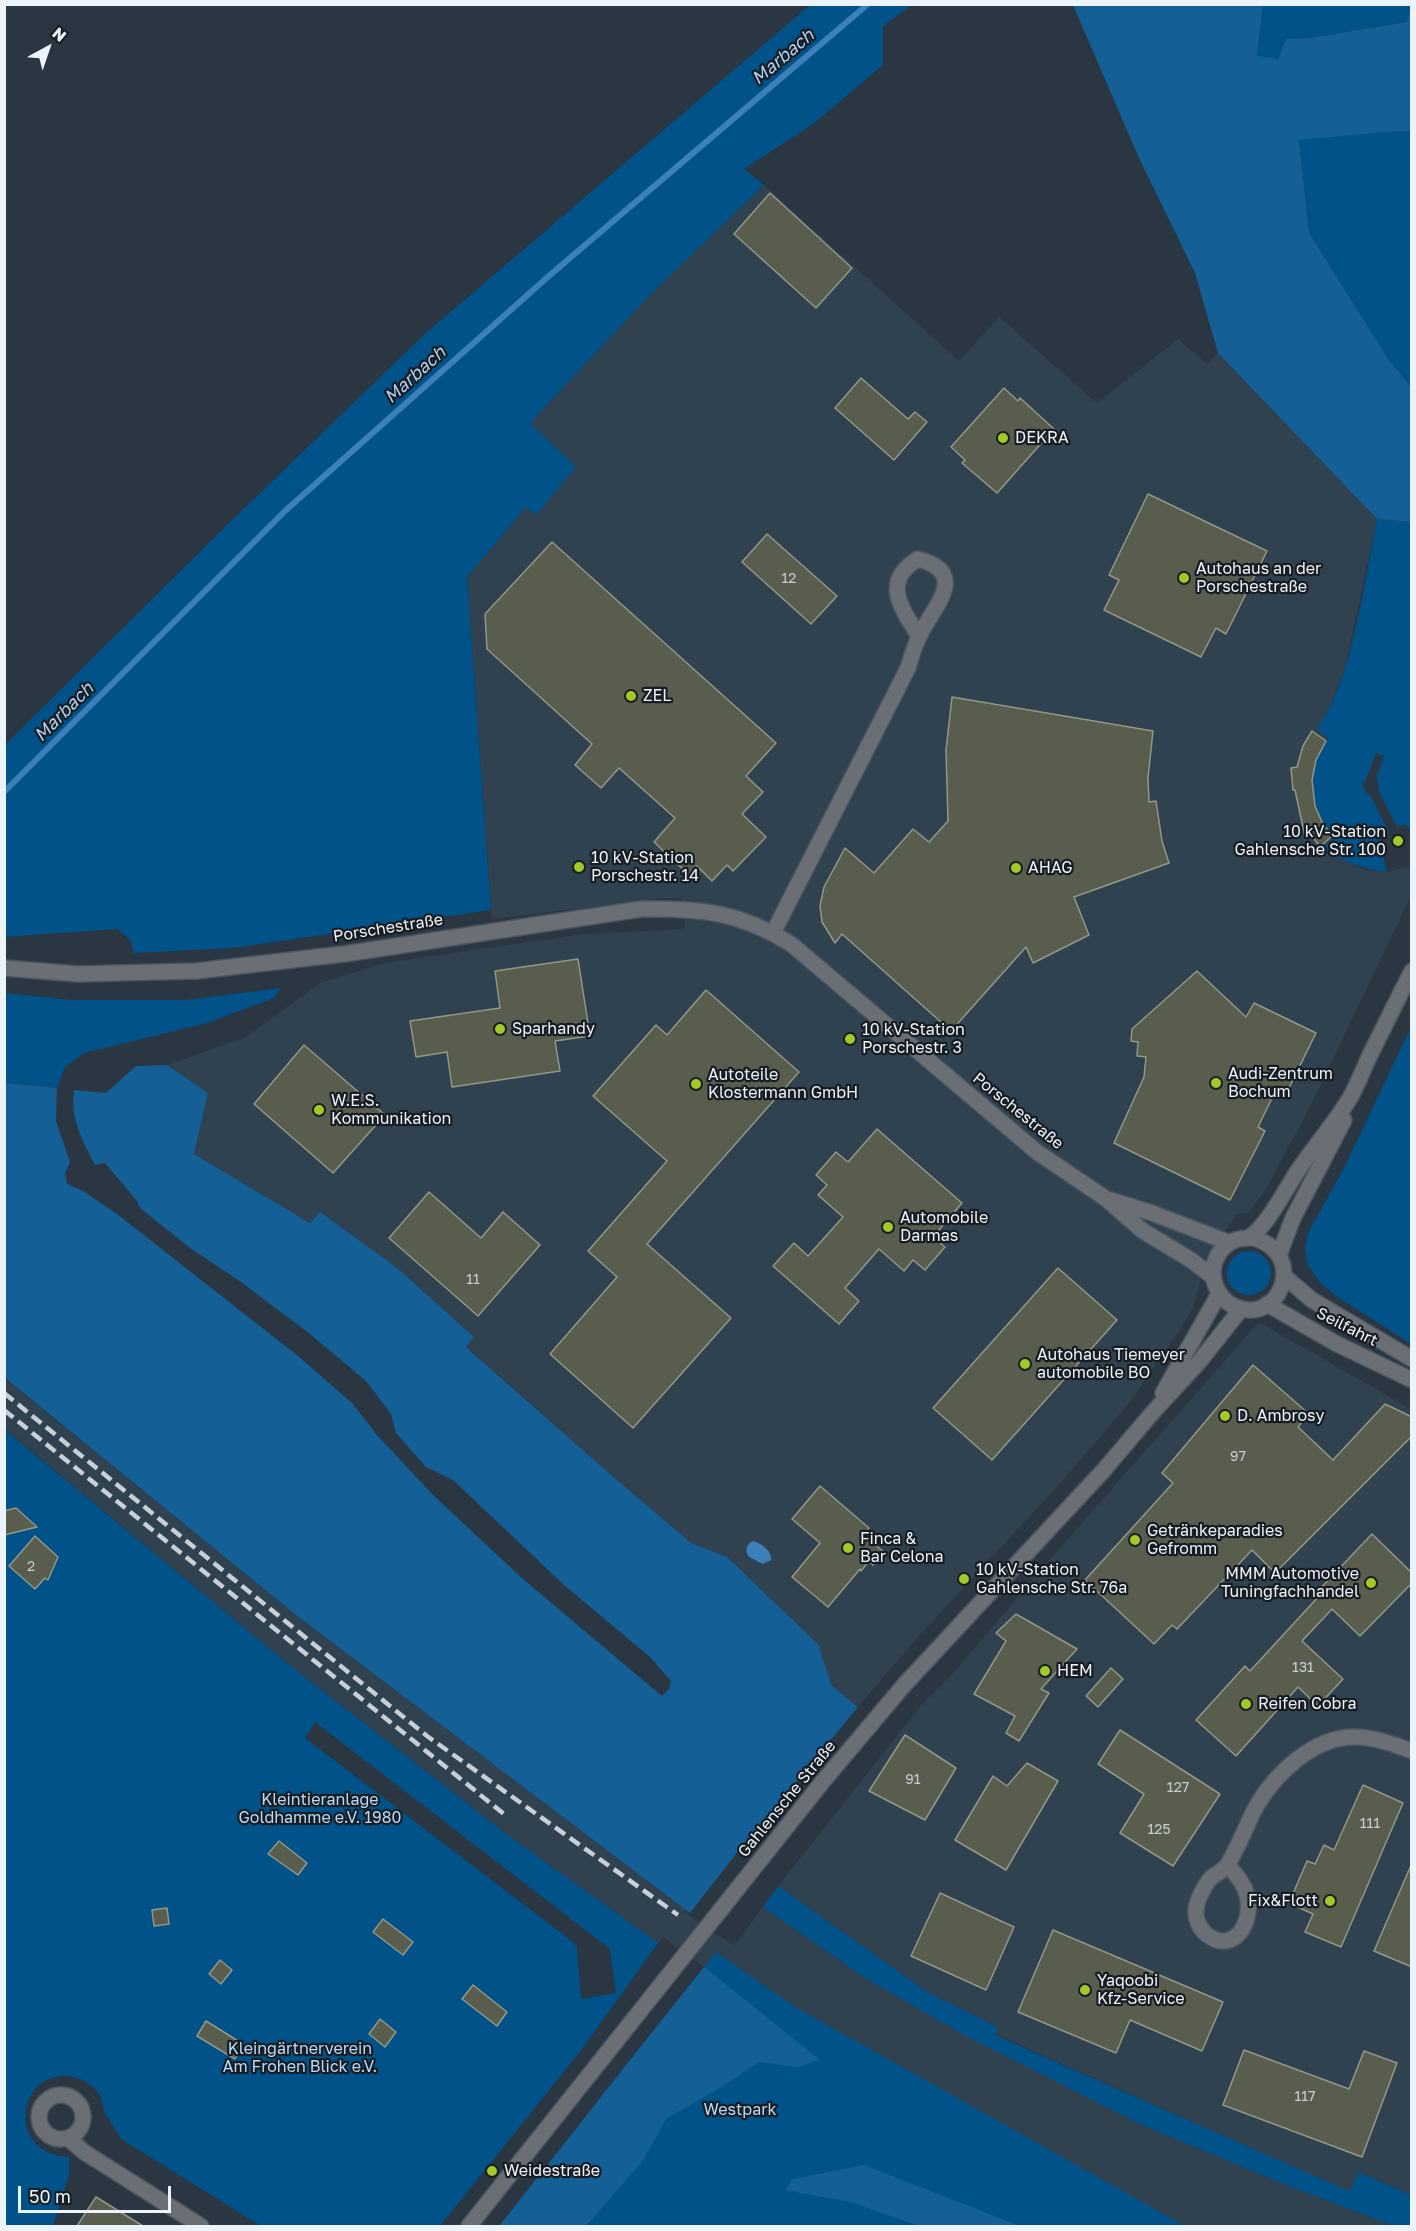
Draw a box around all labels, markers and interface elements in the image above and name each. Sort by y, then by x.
north arrow [18,18,78,78]
text: N [48,23,71,46]
water label: Marbach [747,25,819,89]
water label: Marbach [380,342,450,408]
place label: DEKRA [1015,428,1069,448]
marker: DEKRA [996,431,1010,445]
place label: Autohaus an der Porschestraße [1196,559,1321,597]
house number: 12 [782,571,796,587]
marker: Autohaus an der Porschestraße [1177,571,1191,585]
water label: Marbach [30,678,98,746]
place label: ZEL [643,686,671,706]
marker: ZEL [624,689,638,703]
place label: 10 kV-Station Gahlensche Str. 100 [1234,822,1386,860]
marker: 10 kV-Station Gahlensche Str. 100 [1391,834,1405,848]
place label: 10 kV-Station Porschestr. 14 [591,848,699,886]
place label: AHAG [1028,858,1073,878]
marker: 10 kV-Station Porschestr. 14 [572,860,586,874]
marker: AHAG [1009,861,1023,875]
street label: Porschestraße [332,910,444,946]
place label: Sparhandy [512,1019,595,1039]
place label: 10 kV-Station Porschestr. 3 [862,1020,965,1058]
marker: Sparhandy [493,1022,507,1036]
marker: 10 kV-Station Porschestr. 3 [843,1032,857,1046]
place label: Audi-Zentrum Bochum [1228,1064,1333,1102]
place label: Autoteile Klostermann GmbH [708,1065,858,1103]
street label: Porschestraße [969,1069,1067,1153]
marker: Audi-Zentrum Bochum [1209,1076,1223,1090]
marker: Autoteile Klostermann GmbH [689,1077,703,1091]
place label: W.E.S. Kommunikation [331,1091,451,1129]
marker: W.E.S. Kommunikation [312,1103,326,1117]
place label: Automobile Darmas [900,1208,988,1246]
marker: Automobile Darmas [881,1220,895,1234]
house number: 11 [466,1272,480,1288]
street label: Seilfahrt [1313,1303,1381,1351]
place label: Autohaus Tiemeyer automobile BO [1037,1345,1185,1383]
marker: Autohaus Tiemeyer automobile BO [1018,1357,1032,1371]
place label: D. Ambrosy [1237,1406,1325,1426]
marker: D. Ambrosy [1218,1409,1232,1423]
house number: 97 [1230,1449,1246,1465]
place label: Getränkeparadies Gefromm [1147,1521,1283,1559]
place label: Finca & Bar Celona [860,1529,944,1567]
marker: Getränkeparadies Gefromm [1128,1533,1142,1547]
marker: Finca & Bar Celona [841,1541,855,1555]
house number: 2 [27,1559,35,1575]
place label: 10 kV-Station Gahlensche Str. 76a [976,1560,1127,1598]
place label: MMM Automotive Tuningfachhandel [1221,1564,1359,1602]
marker: 10 kV-Station Gahlensche Str. 76a [957,1572,971,1586]
marker: MMM Automotive Tuningfachhandel [1364,1576,1378,1590]
house number: 131 [1292,1660,1314,1676]
place label: HEM [1057,1661,1093,1681]
marker: HEM [1038,1664,1052,1678]
place label: Reifen Cobra [1258,1694,1357,1714]
marker: Reifen Cobra [1239,1697,1253,1711]
street label: Gahlensche Straße [734,1737,840,1861]
house number: 91 [905,1772,921,1788]
house number: 127 [1167,1780,1189,1796]
park label: Kleintieranlage Goldhamme e.V. 1980 [239,1790,401,1828]
house number: 111 [1360,1816,1380,1832]
house number: 125 [1147,1822,1171,1838]
place label: Fix&Flott [1248,1891,1318,1911]
marker: Fix&Flott [1323,1894,1337,1908]
place label: Yaqoobi Kfz-Service [1097,1971,1185,2009]
marker: Yaqoobi Kfz-Service [1078,1983,1092,1997]
park label: Kleingärtnerverein Am Frohen Blick e.V. [223,2039,377,2077]
house number: 117 [1295,2089,1315,2105]
park label: Westpark [703,2100,777,2120]
place label: Weidestraße [504,2161,600,2181]
marker: Weidestraße [485,2164,499,2178]
scale bar [21,2174,174,2212]
text: 50 m [29,2185,71,2207]

